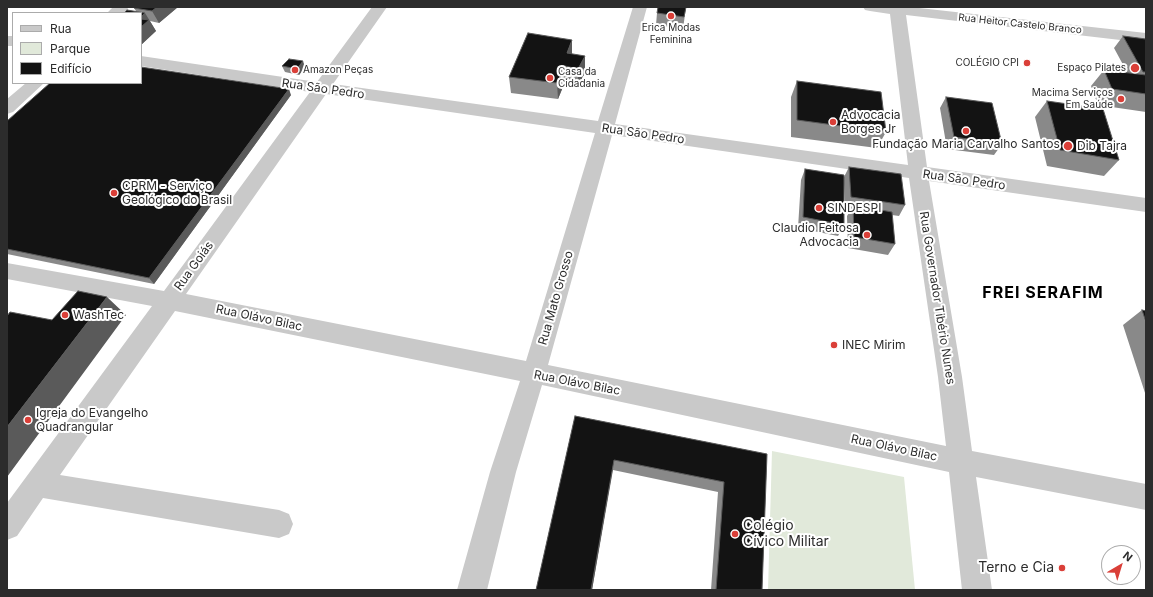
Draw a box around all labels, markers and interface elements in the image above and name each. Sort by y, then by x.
marker: Erica Modas Feminina [666,11,676,21]
legend [12,12,142,84]
street label: Rua Heitor Castelo Branco [958,12,1082,36]
text: Rua [50,21,72,36]
place label: Erica Modas Feminina [642,22,700,46]
text: Parque [50,41,90,56]
place label: COLÉGIO CPI [955,57,1019,69]
marker: COLÉGIO CPI [1022,58,1032,68]
text: Edifício [50,61,92,76]
place label: Espaço Pilates [1057,62,1126,74]
marker: Espaço Pilates [1129,62,1141,74]
place label: Amazon Peças [303,64,373,76]
marker: Amazon Peças [290,65,300,75]
place label: Casa da Cidadania [558,66,605,90]
marker: Casa da Cidadania [545,73,555,83]
street label: Rua São Pedro [281,76,365,102]
place label: Macima Serviços Em Saúde [1032,87,1113,110]
marker: Macima Serviços Em Saúde [1116,94,1126,104]
place label: Advocacia Borges Jr [841,108,901,136]
marker: Advocacia Borges Jr [828,117,838,127]
street label: Rua São Pedro [601,121,685,147]
marker: Fundação Maria Carvalho Santos [961,126,971,136]
place label: Fundação Maria Carvalho Santos [872,137,1060,151]
place label: Dib Tajra [1077,139,1127,153]
marker: Dib Tajra [1062,140,1074,152]
street label: Rua São Pedro [922,167,1006,193]
place label: CPRM - Serviço Geológico do Brasil [122,179,232,207]
marker: CPRM - Serviço Geológico do Brasil [109,188,119,198]
place label: SINDESPI [827,201,881,215]
marker: SINDESPI [814,203,824,213]
street label: Rua Governador Tibério Nunes [916,210,958,386]
place label: Claudio Feitosa Advocacia [772,221,859,249]
marker: Claudio Feitosa Advocacia [862,230,872,240]
street label: Rua Goiás [171,239,217,293]
street label: Rua Mato Grosso [536,249,576,347]
district label: FREI SERAFIM [982,283,1104,303]
street label: Rua Olávo Bilac [215,302,303,334]
place label: WashTec [73,308,124,322]
marker: WashTec [60,310,70,320]
place label: INEC Mirim [842,338,905,352]
marker: INEC Mirim [829,340,839,350]
street label: Rua Olávo Bilac [532,368,622,398]
place label: Igreja do Evangelho Quadrangular [36,406,148,434]
marker: Igreja do Evangelho Quadrangular [23,415,33,425]
street label: Rua Olávo Bilac [850,432,938,464]
place label: Colégio Cívico Militar [743,518,829,550]
marker: Colégio Cívico Militar [730,529,740,539]
north arrow [1101,545,1141,585]
text: N [1120,548,1135,564]
place label: Terno e Cia [978,560,1054,576]
marker: Terno e Cia [1057,563,1067,573]

